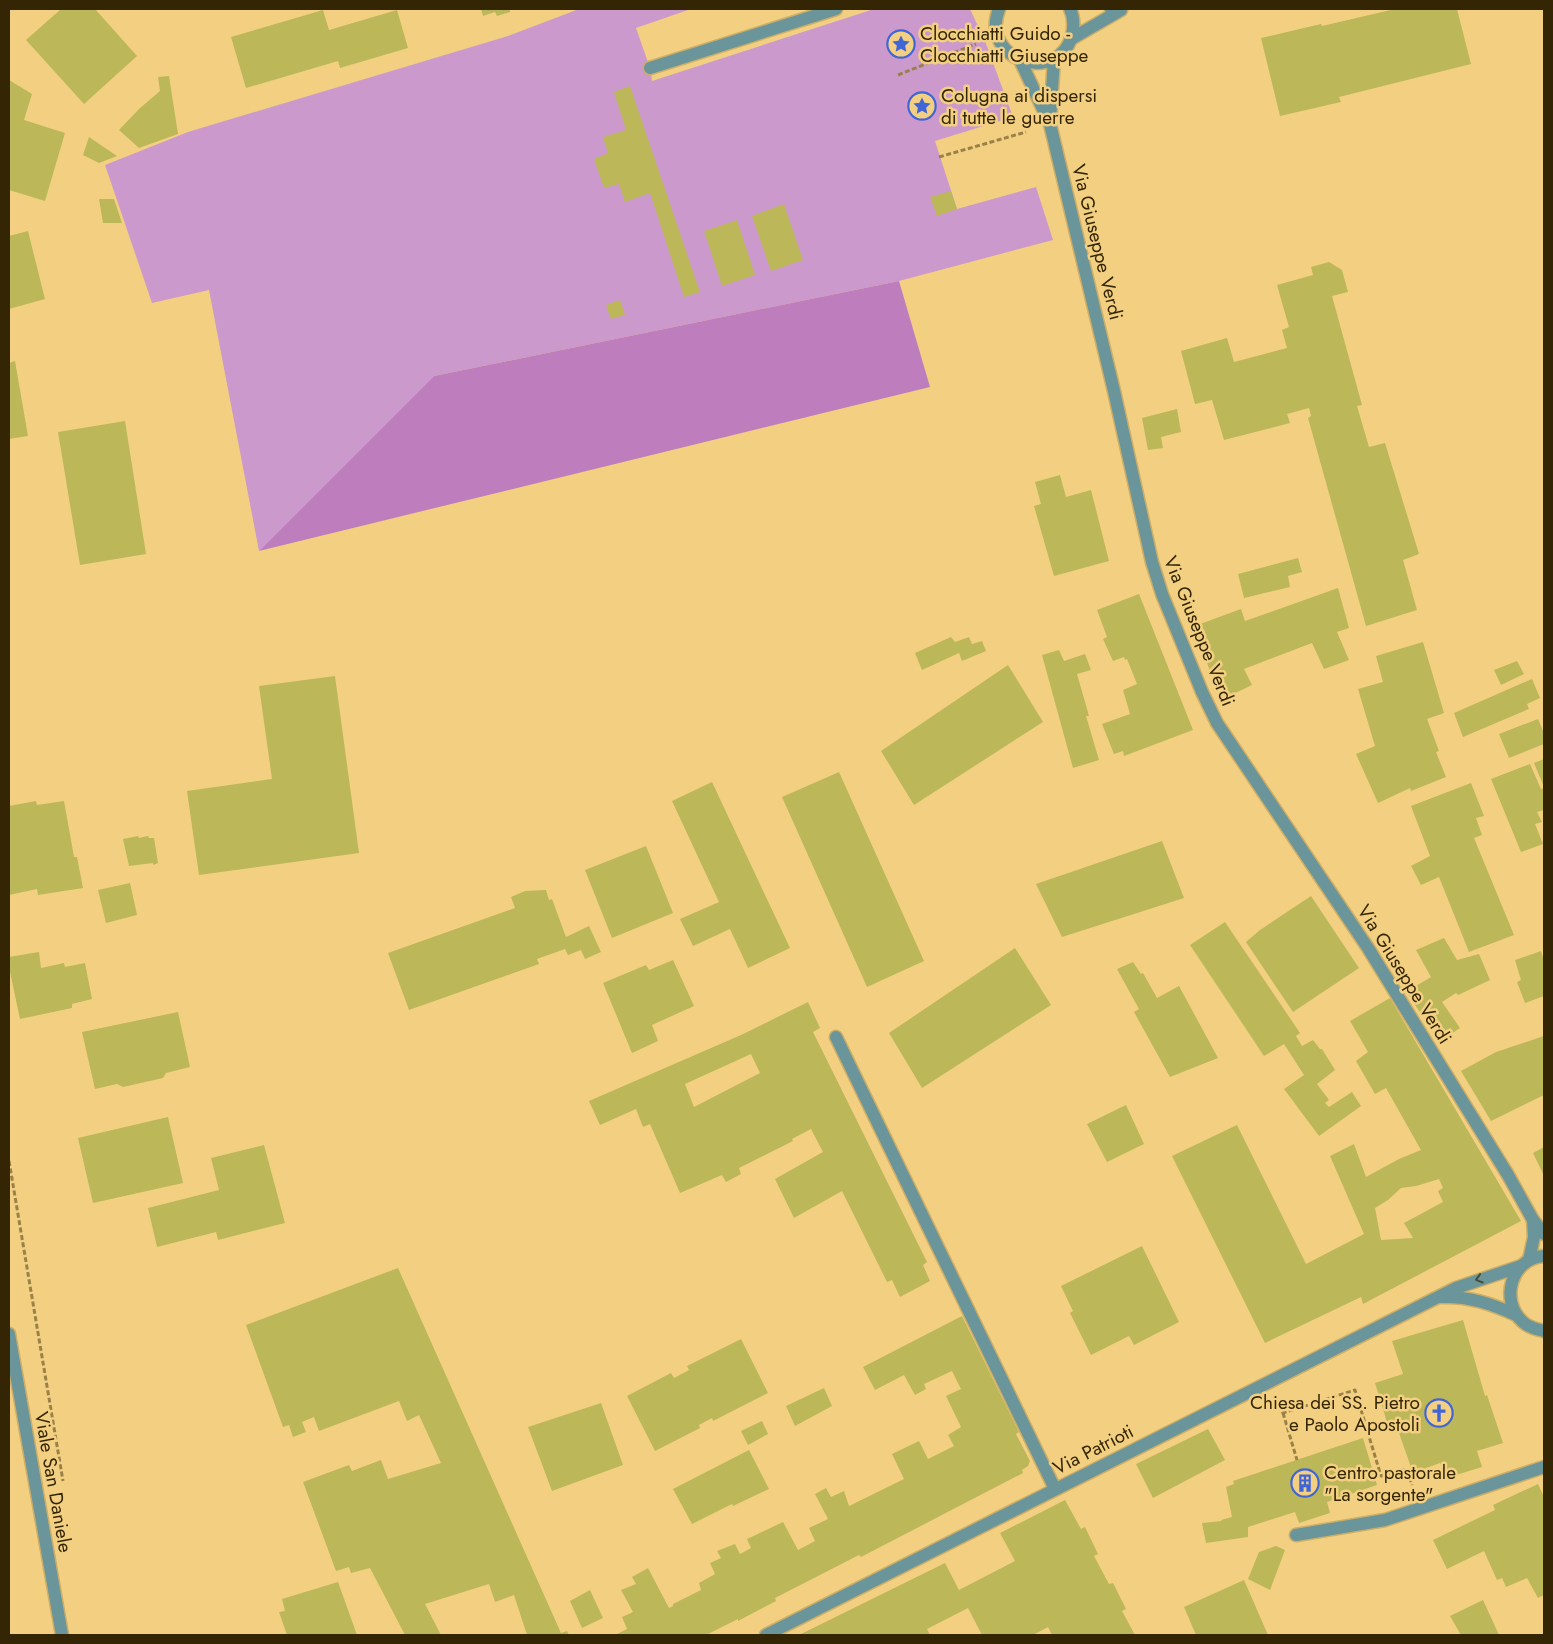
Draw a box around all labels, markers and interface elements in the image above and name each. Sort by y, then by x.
place label: Clocchiatti Guido - Clocchiatti Giuseppe [920,20,1088,69]
place icon: Clocchiatti Guido - Clocchiatti Giuseppe [886,29,916,59]
place label: Colugna ai dispersi di tutte le guerre [941,82,1097,131]
place icon: Colugna ai dispersi di tutte le guerre [907,91,937,121]
street label: Via Giuseppe Verdi [1065,161,1130,323]
street label: Via Giuseppe Verdi [1157,552,1242,710]
street label: Via Giuseppe Verdi [1351,899,1458,1049]
one-way arrow [1475,1274,1484,1284]
place label: Chiesa dei SS. Pietro e Paolo Apostoli [1250,1389,1420,1438]
church icon: Chiesa dei SS. Pietro e Paolo Apostoli [1424,1398,1454,1428]
street label: Viale San Daniele [28,1410,79,1555]
street label: Via Patrioti [1048,1418,1138,1481]
place label: Centro pastorale "La sorgente" [1324,1459,1456,1508]
building icon: Centro pastorale "La sorgente" [1290,1468,1320,1498]

